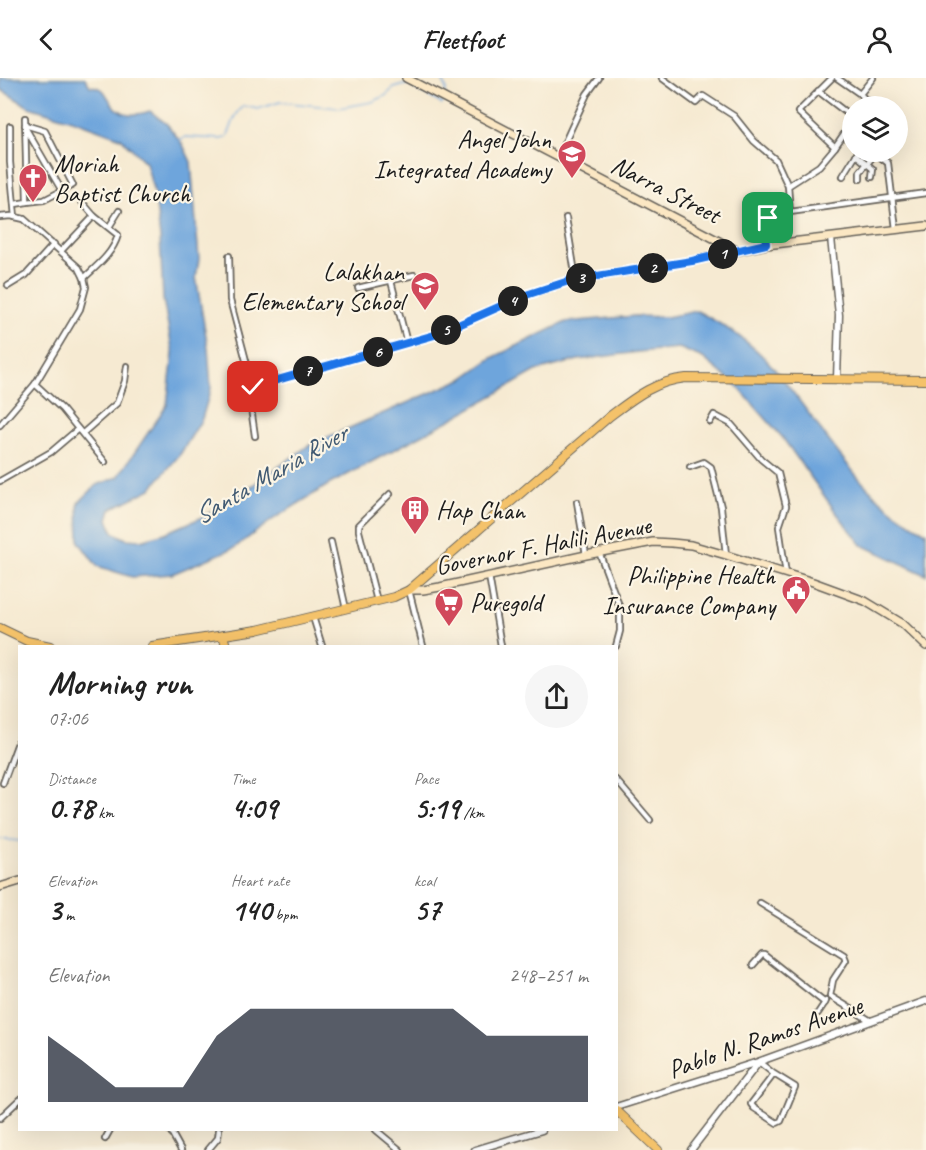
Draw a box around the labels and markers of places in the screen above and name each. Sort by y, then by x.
place label: Angel John Integrated Academy [374,123,553,186]
school or university icon: Angel John Integrated Academy [556,138,588,180]
place label: Moriah Baptist Church [54,147,191,210]
church icon: Moriah Baptist Church [17,162,49,204]
pin [742,192,793,243]
pin: 1 [708,239,738,269]
pin: 2 [638,253,668,283]
place label: Lalakhan Elementary School [242,255,409,318]
pin: 3 [566,263,596,293]
school or university icon: Lalakhan Elementary School [409,270,441,312]
pin: 4 [498,286,528,316]
pin: 5 [431,315,461,345]
pin: 6 [363,337,393,367]
pin: 7 [293,356,323,386]
pin [227,361,278,412]
building icon: Hap Chan [399,494,431,536]
place label: Hap Chan [436,494,526,527]
place label: Philippine Health Insurance Company [602,559,777,622]
public building icon: Philippine Health Insurance Company [780,574,812,616]
supermarket icon: Puregold [433,586,465,628]
place label: Puregold [470,586,546,619]

